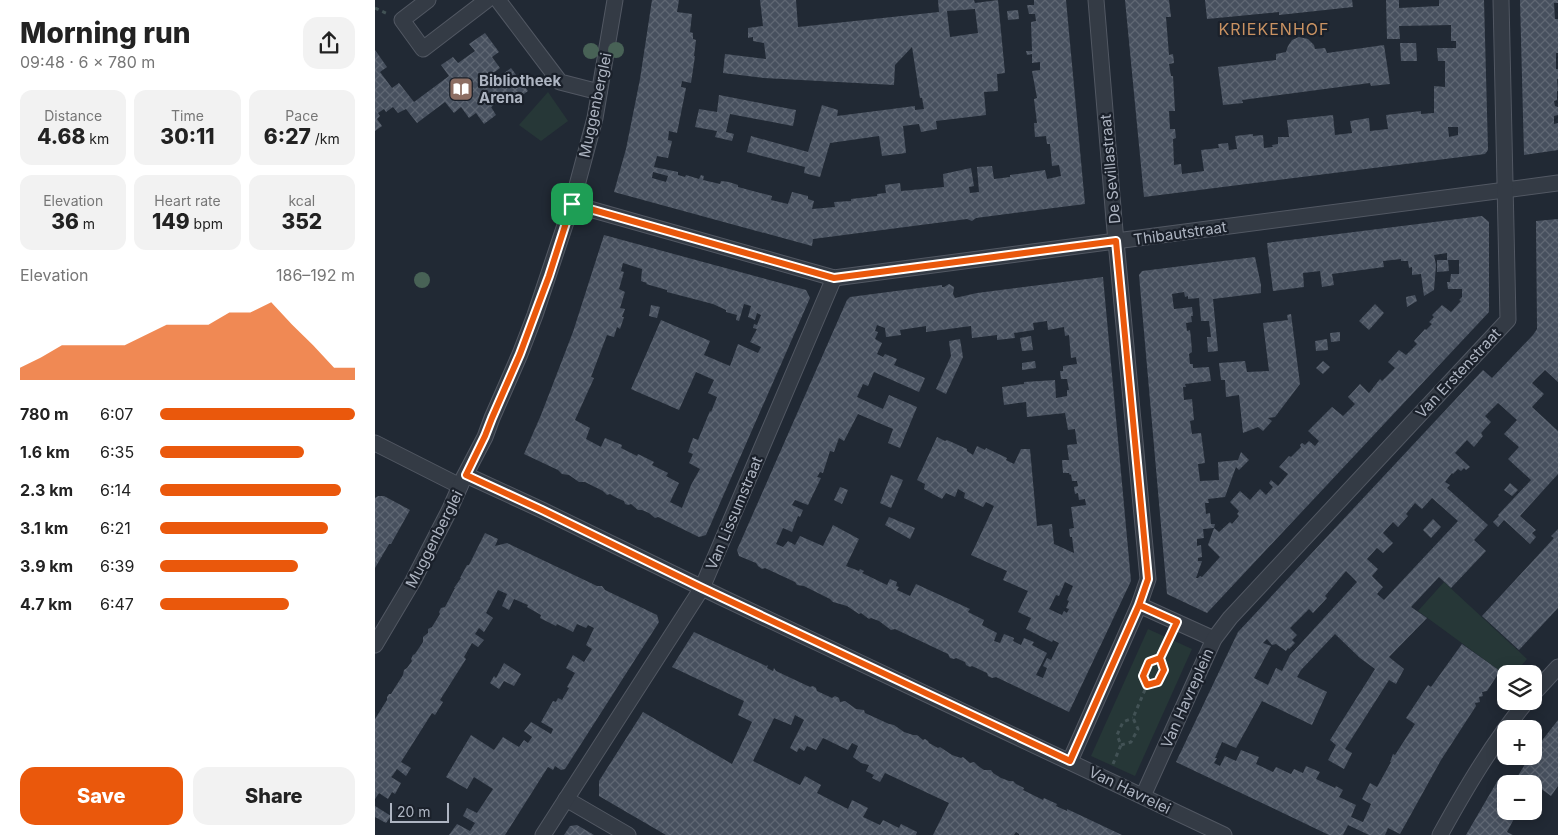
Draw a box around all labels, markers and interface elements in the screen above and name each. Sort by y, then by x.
text: Morning run [20,16,190,50]
button: share [303,17,355,69]
district label: KRIEKENHOF [1219,19,1329,39]
street label: Muggenberglei [575,51,615,159]
text: 09:48 · 6 × 780 m [20,52,155,72]
place label: Bibliotheek Arena [479,71,562,107]
library icon: Bibliotheek Arena [448,76,474,102]
text: Distance [44,107,102,124]
text: Time [171,107,204,124]
text: Pace [285,107,318,124]
street label: De Sevillastraat [1096,113,1124,225]
text: 4.68 [37,124,85,149]
text: 30:11 [160,124,215,149]
text: 6:27 [264,124,311,149]
text: km [85,130,109,147]
text: /km [311,130,340,147]
pin [551,183,593,225]
icon: arrive [558,190,586,218]
text: Elevation [43,192,103,209]
text: Heart rate [154,192,221,209]
text: kcal [288,192,315,209]
text: 36 [51,209,79,234]
text: 149 [152,209,190,234]
text: 352 [281,209,322,234]
text: m [79,215,95,232]
text: bpm [190,215,223,232]
street label: Thibautstraat [1132,217,1228,249]
text: Elevation [20,265,89,285]
text: 186–192 m [276,265,355,285]
street label: Van Erstenstraat [1411,324,1505,422]
text: 780 m [20,404,69,424]
text: 6:07 [100,404,133,424]
text: 1.6 km [20,442,70,462]
text: 6:35 [100,442,134,462]
street label: Van Lissumstraat [702,453,766,573]
text: 2.3 km [20,480,73,500]
text: 6:14 [100,480,131,500]
street label: Muggenberglei [401,487,467,591]
text: 3.1 km [20,518,68,538]
text: 6:21 [100,518,131,538]
text: 3.9 km [20,556,73,576]
text: 6:39 [100,556,134,576]
text: 4.7 km [20,594,72,614]
text: 6:47 [100,594,134,614]
street label: Van Havreplein [1157,645,1217,751]
map controls [1497,665,1542,820]
button: layers [1497,665,1542,710]
button: + [1497,720,1542,765]
street label: Van Havrelei [1086,762,1174,818]
button: Save [20,767,183,825]
button: Share [193,767,355,825]
button: − [1497,775,1542,820]
scale bar [390,800,449,823]
text: 20 m [397,803,431,820]

